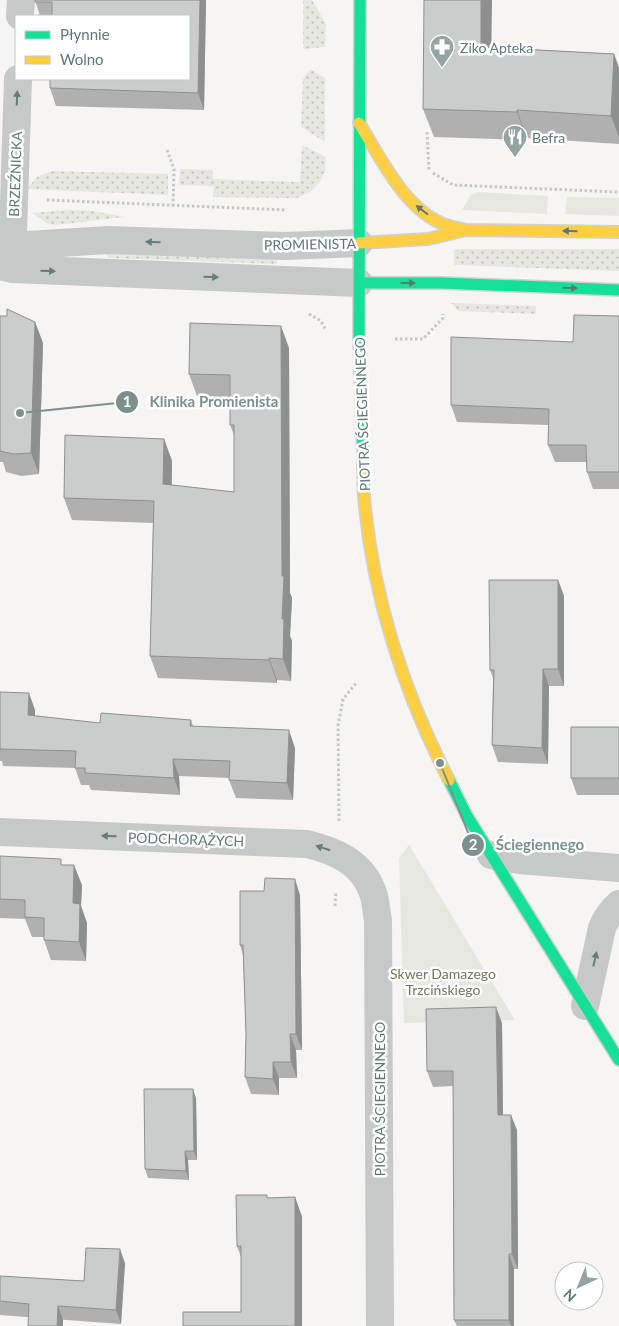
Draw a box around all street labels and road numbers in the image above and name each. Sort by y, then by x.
street label: BRZEŹNICKA [5,130,25,217]
street label: PROMIENISTA [264,235,357,253]
street label: PIOTRA ŚCIEGIENNEGO [351,337,373,491]
street label: PODCHORĄŻYCH [128,828,244,850]
street label: PIOTRA ŚCIEGIENNEGO [371,1022,388,1176]

